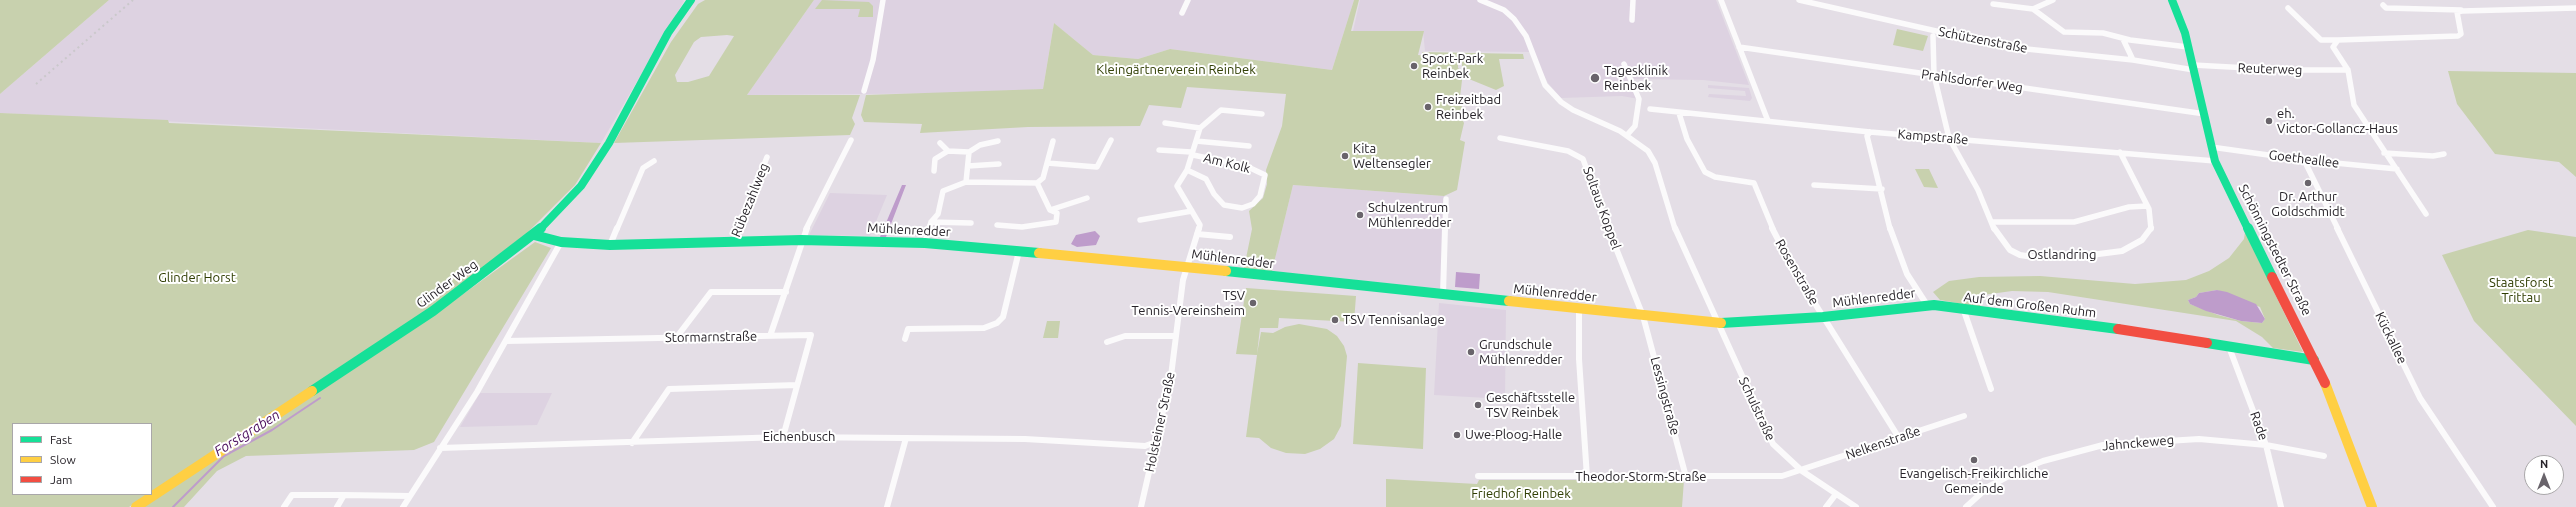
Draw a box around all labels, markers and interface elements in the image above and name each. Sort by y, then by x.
street label: Schützenstraße [1937,24,2029,56]
place label: Sport-Park Reinbek [1422,51,1483,82]
street label: Reuterweg [2237,60,2303,78]
marker: Sport-Park Reinbek [1409,61,1419,71]
park label: Kleingärtnerverein Reinbek [1096,62,1256,78]
place label: Tagesklinik Reinbek [1604,63,1668,94]
street label: Prahlsdorfer Weg [1920,66,2024,96]
marker: Tagesklinik Reinbek [1589,72,1601,84]
place label: Freizeitbad Reinbek [1436,92,1501,123]
marker: Freizeitbad Reinbek [1423,102,1433,112]
place label: eh. Victor-Gollancz-Haus [2277,106,2398,137]
marker: eh. Victor-Gollancz-Haus [2264,116,2274,126]
street label: Kampstraße [1897,126,1969,148]
place label: Kita Weltensegler [1353,141,1431,172]
street label: Goetheallee [2268,147,2340,171]
street label: Am Kolk [1202,150,1252,176]
marker: Kita Weltensegler [1340,151,1350,161]
street label: Rübezahlweg [728,161,772,239]
street label: Soltaus Koppel [1580,165,1624,251]
marker: Dr. Arthur Goldschmidt [2303,178,2313,188]
street label: Schönningstedter Straße [2235,182,2315,318]
place label: Dr. Arthur Goldschmidt [2271,189,2345,220]
place label: Schulzentrum Mühlenredder [1368,200,1452,231]
marker: Schulzentrum Mühlenredder [1355,210,1365,220]
street label: Mühlenredder [867,220,951,240]
street label: Rosenstraße [1772,236,1822,308]
street label: Mühlenredder [1191,246,1275,272]
street label: Ostlandring [2028,247,2096,263]
street label: Glinder Weg [413,257,481,311]
park label: Glinder Horst [158,270,236,286]
park label: Staatsforst Trittau [2489,275,2553,306]
street label: Mühlenredder [1513,281,1597,305]
street label: Mühlenredder [1832,285,1916,311]
place label: TSV Tennis-Vereinsheim [1132,288,1245,319]
street label: Auf dem Großen Ruhm [1963,289,2097,321]
marker: TSV Tennis-Vereinsheim [1248,298,1258,308]
street label: Kückallee [2372,310,2410,366]
place label: TSV Tennisanlage [1343,312,1445,328]
marker: TSV Tennisanlage [1330,315,1340,325]
street label: Stormarnstraße [665,328,757,346]
place label: Grundschule Mühlenredder [1479,337,1563,368]
marker: Grundschule Mühlenredder [1466,347,1476,357]
street label: Lessingstraße [1647,355,1683,437]
street label: Holsteiner Straße [1142,370,1178,474]
street label: Schulstraße [1735,375,1779,443]
place label: Geschäftsstelle TSV Reinbek [1486,390,1575,421]
marker: Geschäftsstelle TSV Reinbek [1473,400,1483,410]
water label: Forstgraben [211,406,283,460]
street label: Rade [2247,409,2271,443]
legend [12,423,152,495]
street label: Nelkenstraße [1844,423,1922,463]
place label: Uwe-Ploog-Halle [1465,427,1562,443]
street label: Eichenbusch [763,429,835,445]
marker: Uwe-Ploog-Halle [1452,430,1462,440]
street label: Jahnckeweg [2101,432,2175,454]
text: Fast [50,433,72,446]
text: Slow [50,453,76,466]
marker: Evangelisch-Freikirchliche Gemeinde [1969,455,1979,465]
north arrow [2524,455,2564,495]
text: N [2540,458,2548,470]
place label: Evangelisch-Freikirchliche Gemeinde [1900,466,2048,497]
street label: Theodor-Storm-Straße [1575,469,1707,485]
text: Jam [50,473,72,486]
park label: Friedhof Reinbek [1471,486,1571,502]

